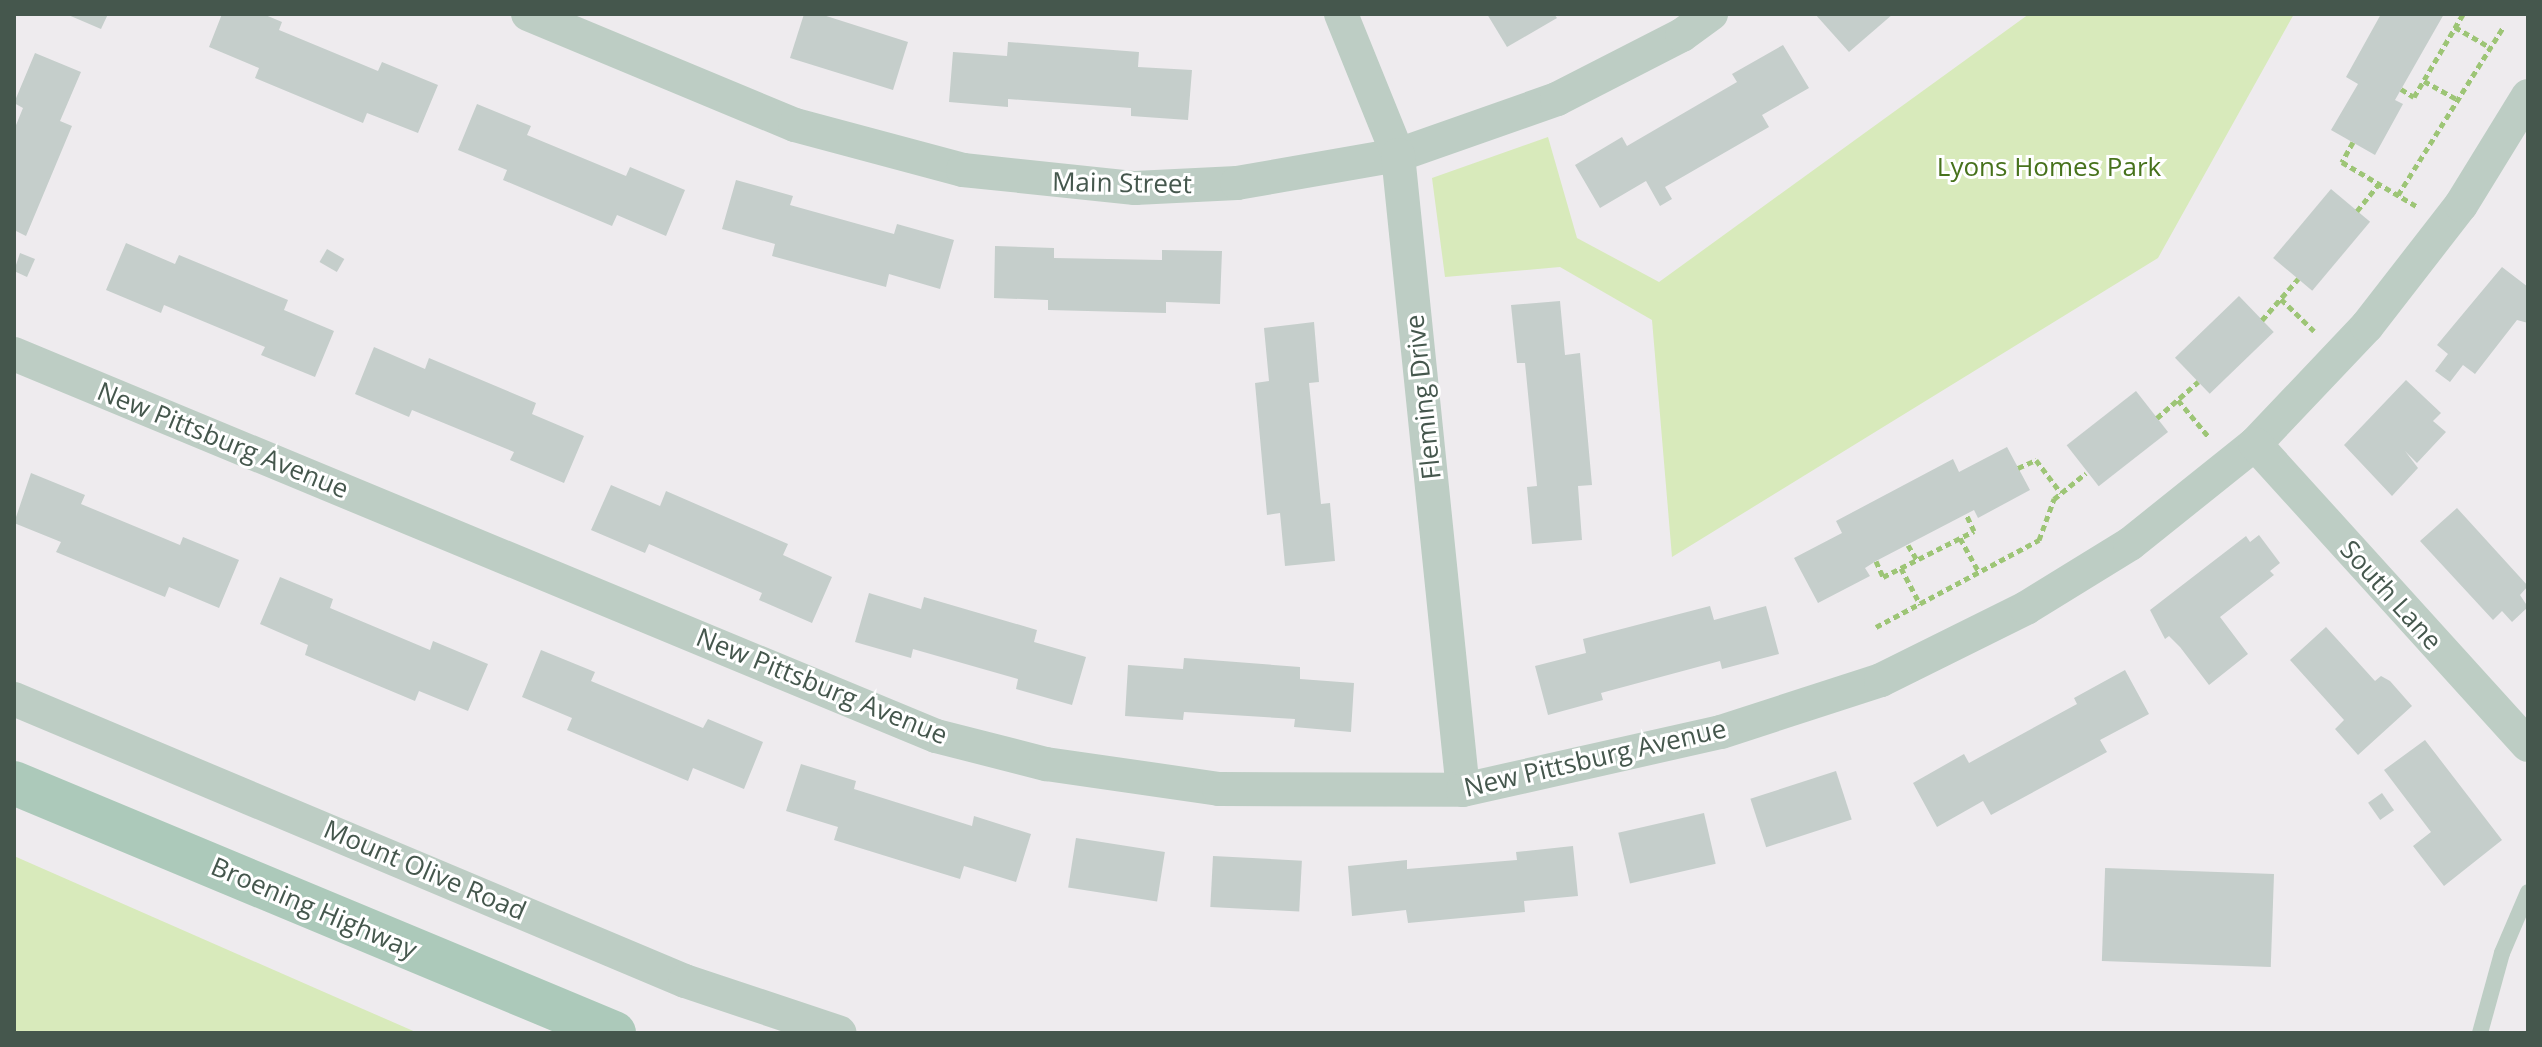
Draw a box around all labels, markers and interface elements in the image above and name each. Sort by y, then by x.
park label: Lyons Homes Park [1937,151,2161,183]
street label: Main Street [1052,166,1192,200]
street label: Fleming Drive [1399,313,1447,481]
street label: New Pittsburg Avenue [93,375,353,505]
street label: South Lane [2334,534,2448,656]
street label: New Pittsburg Avenue [692,621,952,751]
street label: New Pittsburg Avenue [1461,713,1729,803]
street label: Mount Olive Road [319,813,531,927]
street label: Broening Highway [206,851,422,965]

